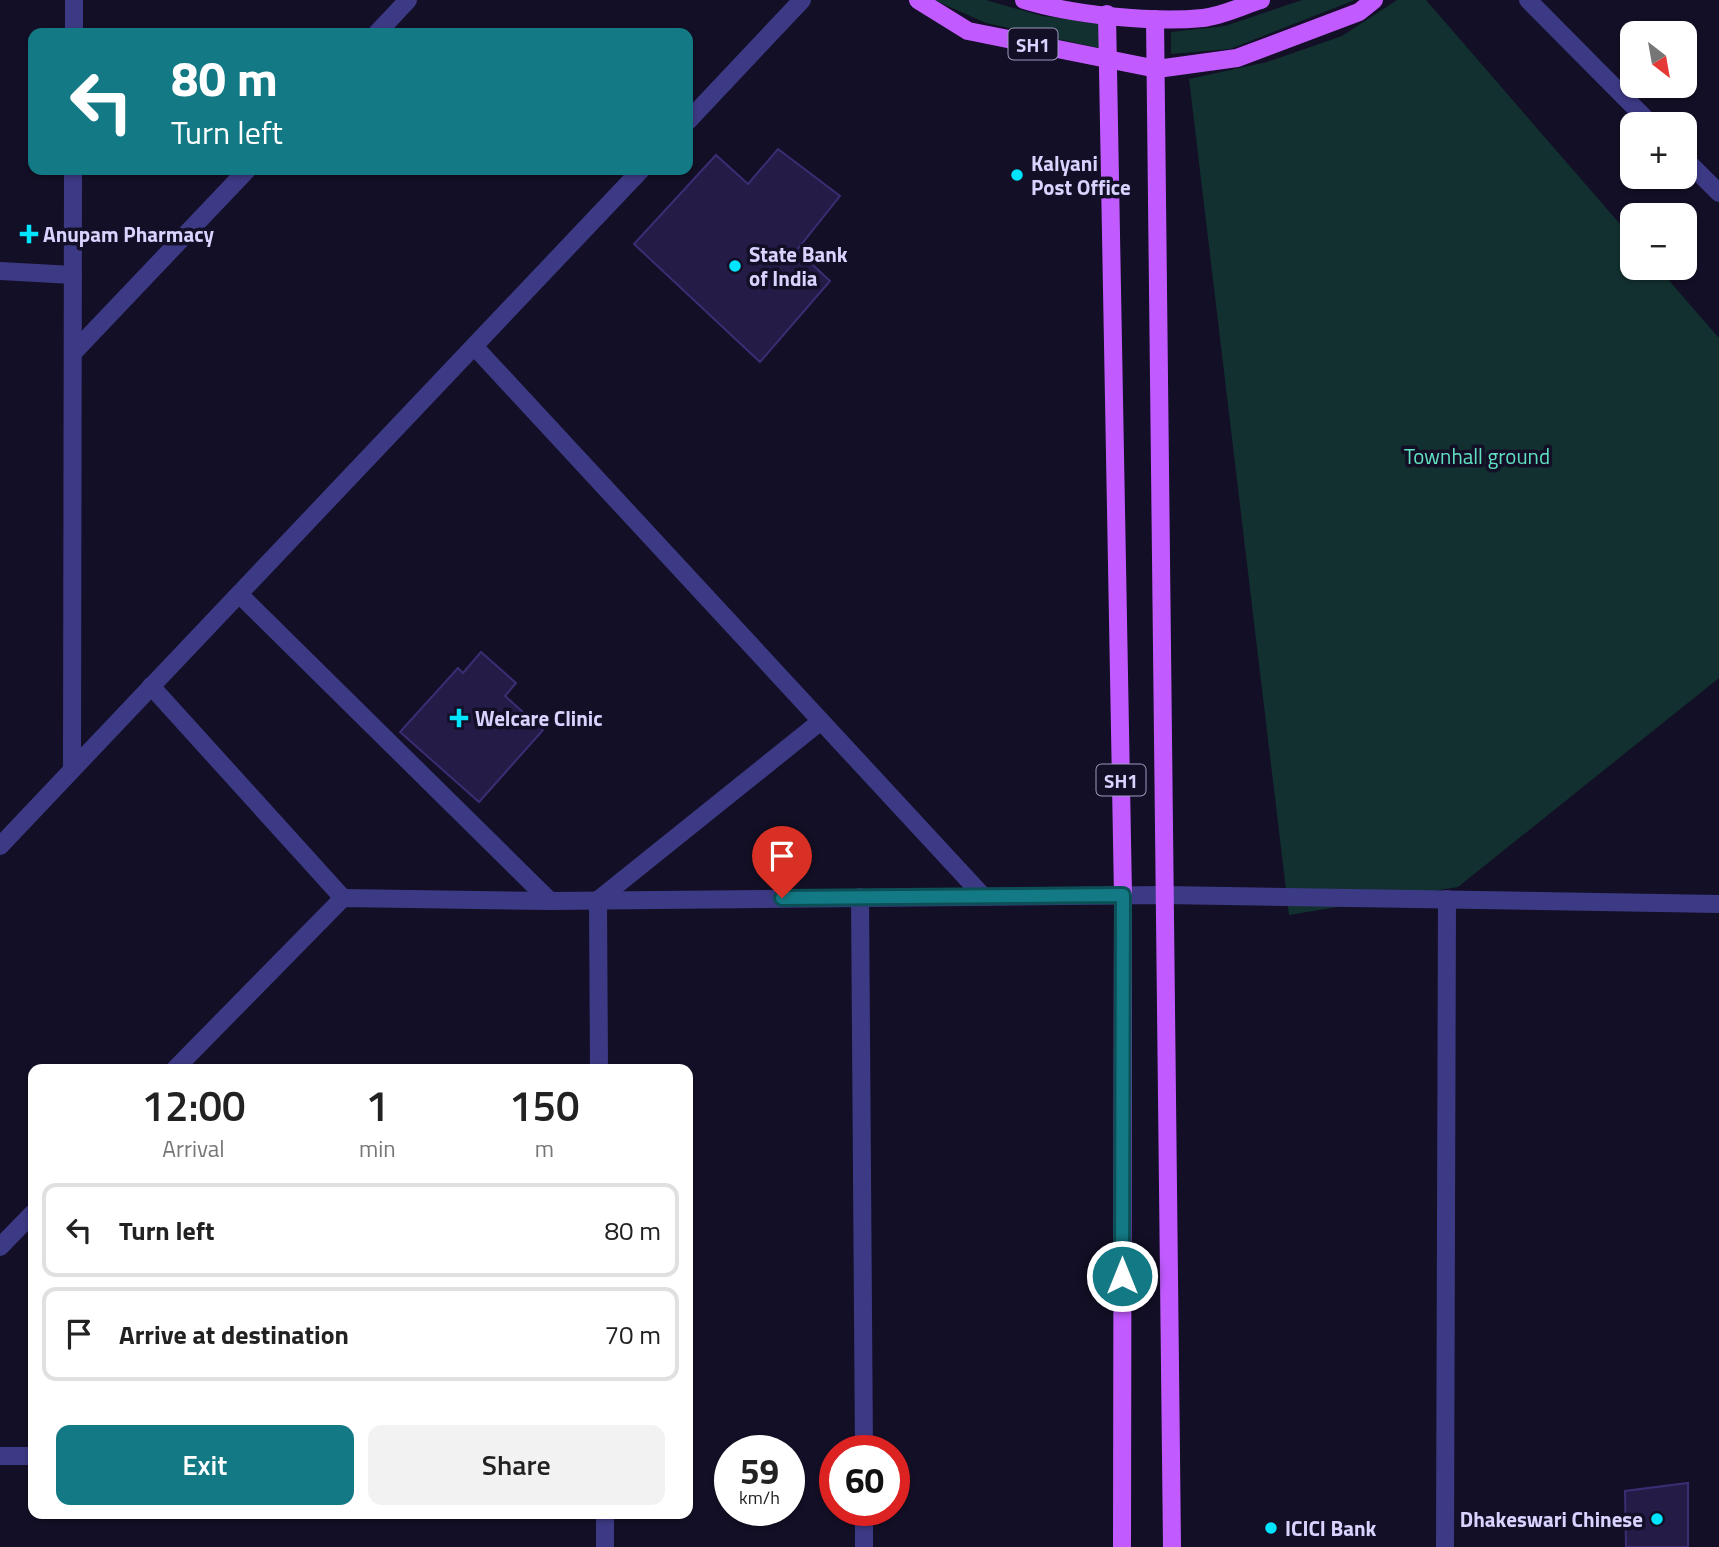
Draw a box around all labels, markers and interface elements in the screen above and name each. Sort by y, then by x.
north arrow [1620,21,1698,98]
map controls [1620,21,1697,280]
road number: SH1 [1009,28,1058,60]
text: 80 m [171,40,278,115]
icon: left [56,56,147,147]
text: Turn left [171,108,283,156]
button: + [1620,112,1697,189]
place label: Kalyani Post Office [1031,147,1131,203]
marker: Kalyani Post Office [1009,167,1025,183]
button: − [1620,203,1697,280]
place label: Anupam Pharmacy [43,218,215,250]
marker: Anupam Pharmacy [21,226,37,242]
place label: State Bank of India [749,238,848,294]
marker: State Bank of India [727,258,743,274]
park label: Townhall ground [1404,440,1550,472]
place label: Welcare Clinic [475,702,603,734]
marker: Welcare Clinic [449,708,469,728]
road number: SH1 [1096,764,1146,796]
pin [752,826,812,898]
icon: arrive [763,837,801,875]
text: 12:00 [141,1073,246,1137]
text: 1 [366,1073,389,1137]
text: 150 [509,1073,580,1137]
text: Arrival [162,1131,225,1166]
text: min [359,1131,396,1166]
text: m [535,1131,554,1166]
icon: left [60,1211,98,1249]
text: Turn left [119,1211,214,1250]
text: 80 m [604,1211,661,1250]
position arrow [1085,1239,1159,1313]
icon: arrive [60,1315,98,1353]
text: Arrive at destination [119,1315,349,1354]
text: 70 m [604,1315,661,1354]
button: Exit [56,1425,354,1505]
button: Share [368,1425,665,1505]
speed limit sign: 60 [819,1435,910,1526]
text: 59 [740,1444,779,1498]
text: km/h [739,1484,780,1511]
place label: Dhakeswari Chinese [1460,1503,1643,1535]
marker: Dhakeswari Chinese [1649,1511,1665,1527]
place label: ICICI Bank [1285,1512,1377,1544]
marker: ICICI Bank [1263,1520,1279,1536]

